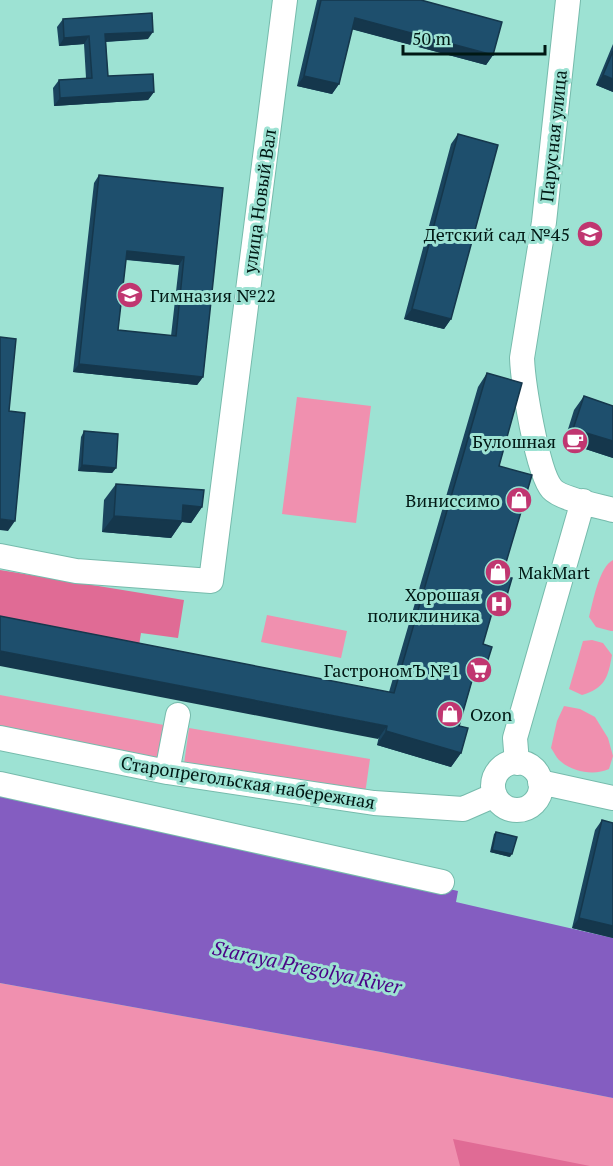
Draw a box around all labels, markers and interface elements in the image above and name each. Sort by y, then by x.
scale bar [403,18,546,56]
text: 50 m [412,26,452,50]
street label: Парусная улица [534,69,572,203]
street label: улица Новый Вал [237,127,281,276]
school or university icon: Детский сад №45 [575,219,605,249]
place label: Детский сад №45 [424,222,570,246]
school or university icon: Гимназия №22 [115,280,145,310]
place label: Гимназия №22 [150,283,276,307]
cafe icon: Булошная [560,426,590,456]
place label: Булошная [472,429,556,453]
shop icon: Виниссимо [504,485,534,515]
place label: Виниссимо [405,488,500,512]
shop icon: MakMart [483,557,513,587]
place label: MakMart [518,560,591,584]
place label: Хорошая поликлиника [367,582,480,627]
hospital icon: Хорошая поликлиника [484,589,514,619]
supermarket icon: ГастрономЪ №1 [464,655,494,685]
place label: ГастрономЪ №1 [324,658,460,682]
shop icon: Ozon [435,699,465,729]
place label: Ozon [470,702,513,726]
street label: Старопрегольская набережная [119,750,377,814]
water label: Staraya Pregolya River [210,934,405,1001]

